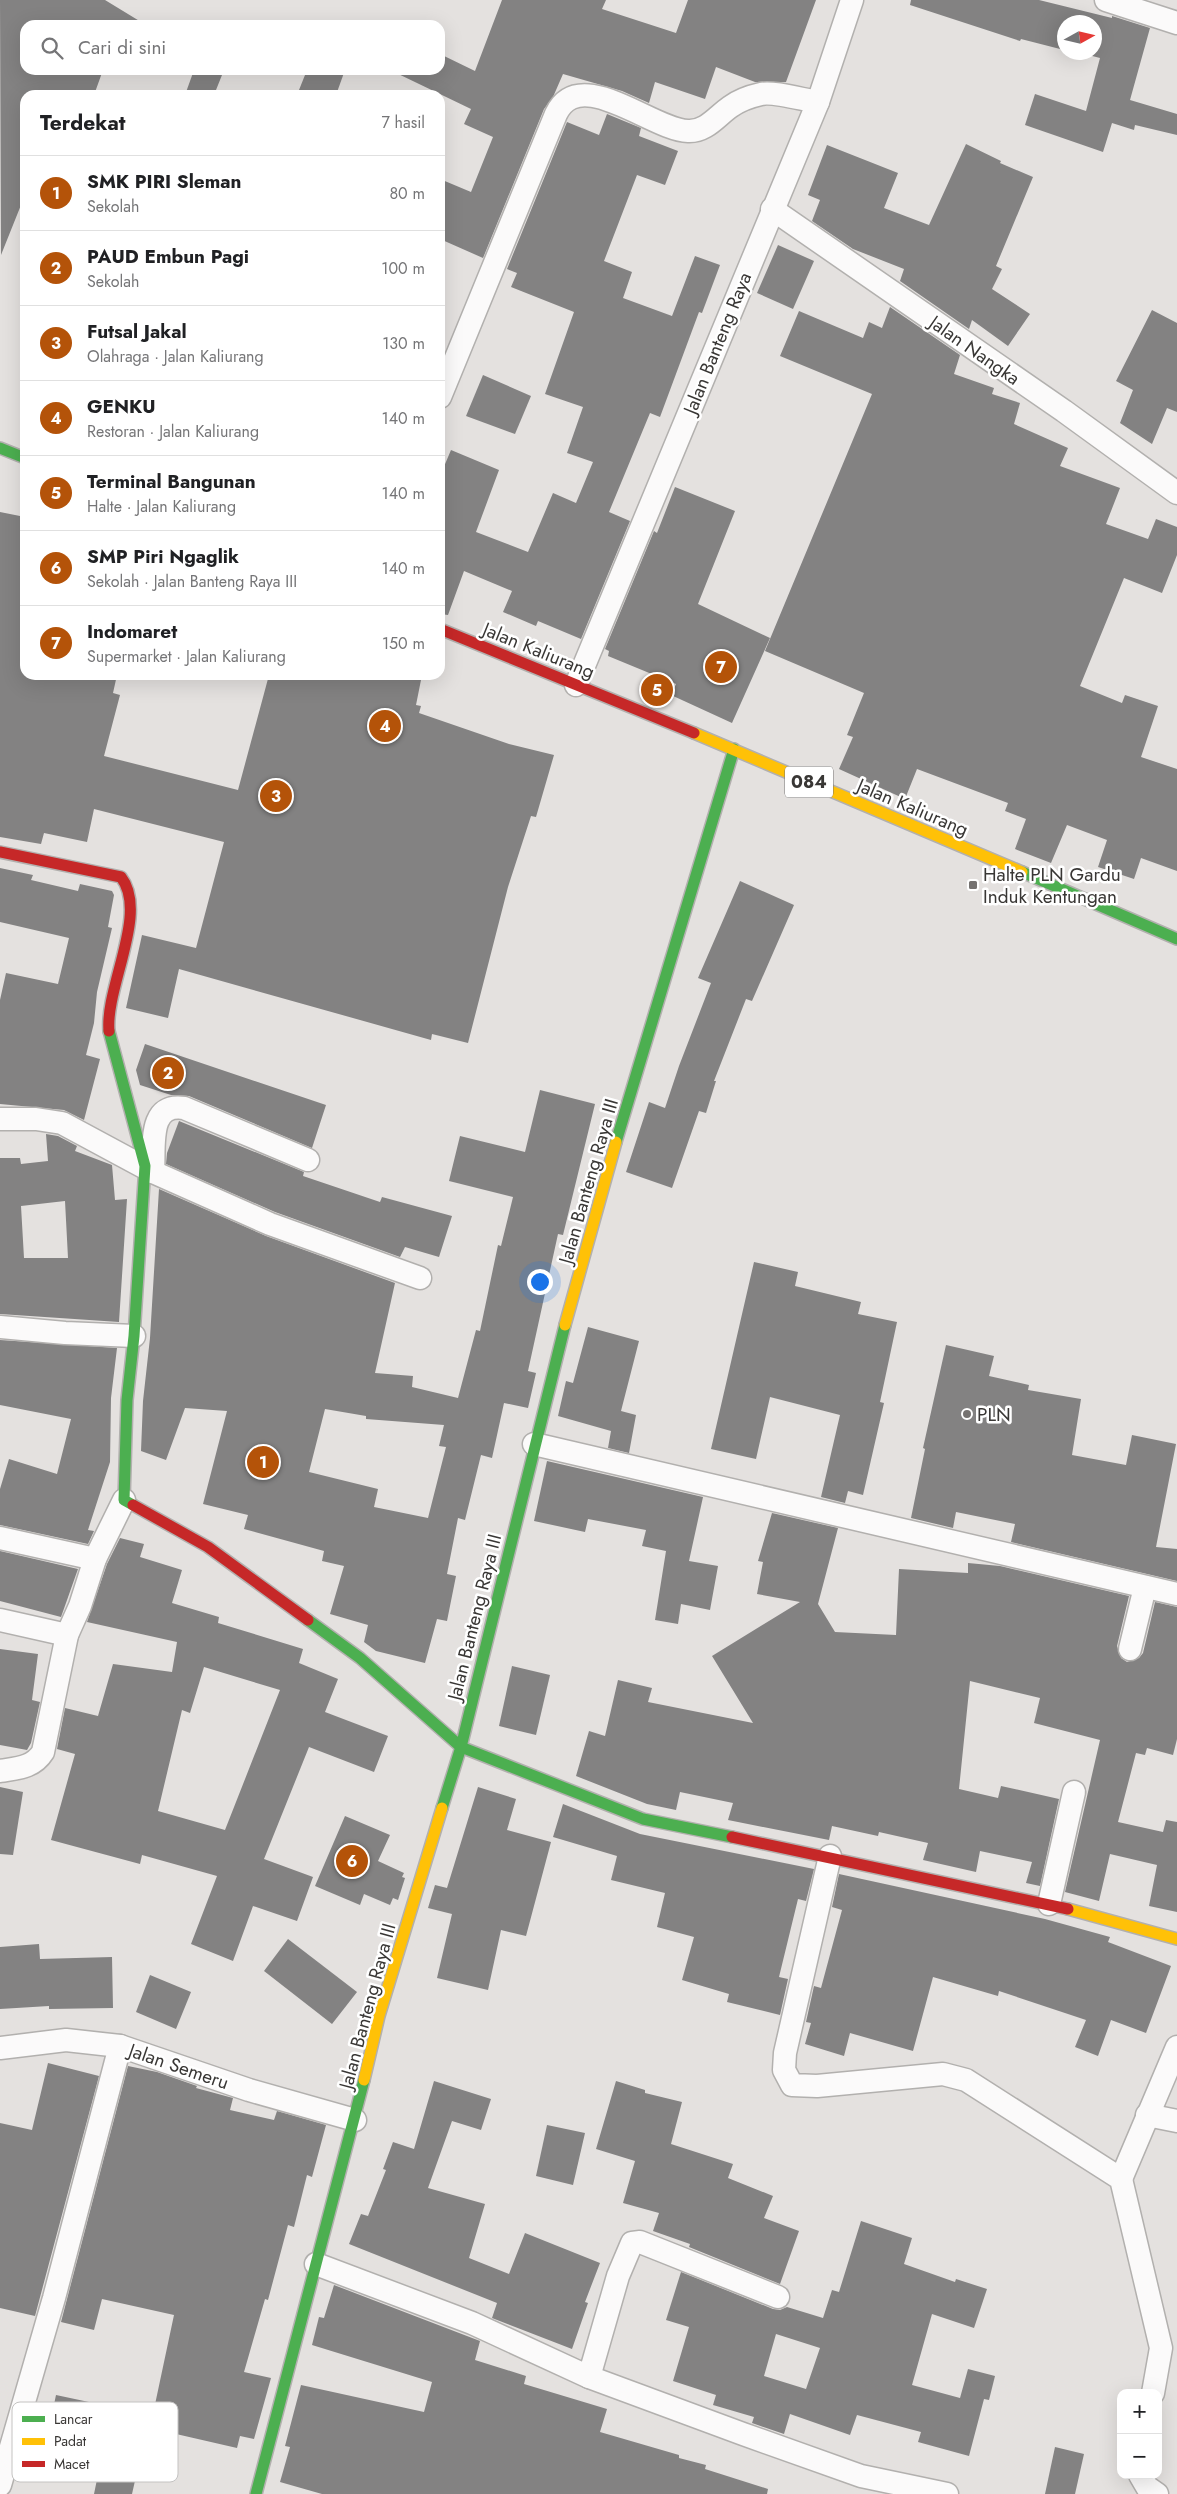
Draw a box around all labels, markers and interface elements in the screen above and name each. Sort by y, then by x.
north arrow [1057,15,1102,60]
search box [20,20,445,75]
icon: search [38,34,66,62]
text: Cari di sini [78,34,166,61]
text: Terdekat [40,108,125,138]
text: 7 hasil [381,111,425,134]
text: SMK PIRI Sleman [87,168,241,195]
text: 1 [52,182,60,205]
text: 80 m [389,182,425,205]
text: Sekolah [87,195,139,218]
text: PAUD Embun Pagi [87,243,249,270]
text: 2 [51,257,61,280]
text: 100 m [381,257,425,280]
street label: Jalan Banteng Raya [676,268,758,421]
text: Sekolah [87,270,139,293]
street label: Jalan Nangka [921,307,1025,392]
text: Futsal Jakal [87,318,187,345]
text: 3 [51,332,61,355]
text: 130 m [382,332,425,355]
text: Olahraga · Jalan Kaliurang [87,345,264,368]
text: GENKU [87,393,156,420]
text: 4 [50,407,62,430]
text: 140 m [382,407,425,430]
text: Restoran · Jalan Kaliurang [87,420,259,443]
text: Terminal Bangunan [87,468,256,495]
text: 5 [51,482,61,505]
text: 140 m [382,482,425,505]
text: Halte · Jalan Kaliurang [87,495,236,518]
text: SMP Piri Ngaglik [87,543,239,570]
text: 6 [51,557,61,580]
text: 140 m [382,557,425,580]
text: Sekolah · Jalan Banteng Raya III [87,570,297,593]
street label: Jalan Kaliurang [476,615,599,685]
text: Indomaret [87,618,177,645]
text: 7 [51,632,61,655]
text: 150 m [382,632,425,655]
text: Supermarket · Jalan Kaliurang [87,645,286,668]
pin: 7 [705,648,737,686]
pin: 5 [641,671,673,709]
pin: 4 [369,707,401,745]
road number: 084 [785,766,833,798]
street label: Jalan Kaliurang [850,771,973,843]
pin: 3 [260,777,292,815]
place label: Halte PLN Gardu Induk Kentungan [983,861,1121,910]
marker: Halte PLN Gardu Induk Kentungan [967,879,979,891]
pin: 2 [152,1054,184,1092]
street label: Jalan Banteng Raya III [551,1096,625,1270]
your location [527,1269,553,1295]
place label: PLN [977,1401,1011,1428]
marker: PLN [961,1408,973,1420]
pin: 1 [247,1443,279,1481]
street label: Jalan Banteng Raya III [440,1531,508,1706]
pin: 6 [336,1842,368,1880]
street label: Jalan Banteng Raya III [332,1920,403,2095]
street label: Jalan Semeru [122,2036,232,2096]
map controls [1117,2389,1162,2479]
button: + [1117,2389,1162,2434]
legend [12,2402,178,2482]
text: Lancar [54,2409,93,2429]
text: Padat [54,2431,87,2451]
button: − [1117,2434,1162,2479]
text: Macet [54,2454,90,2474]

